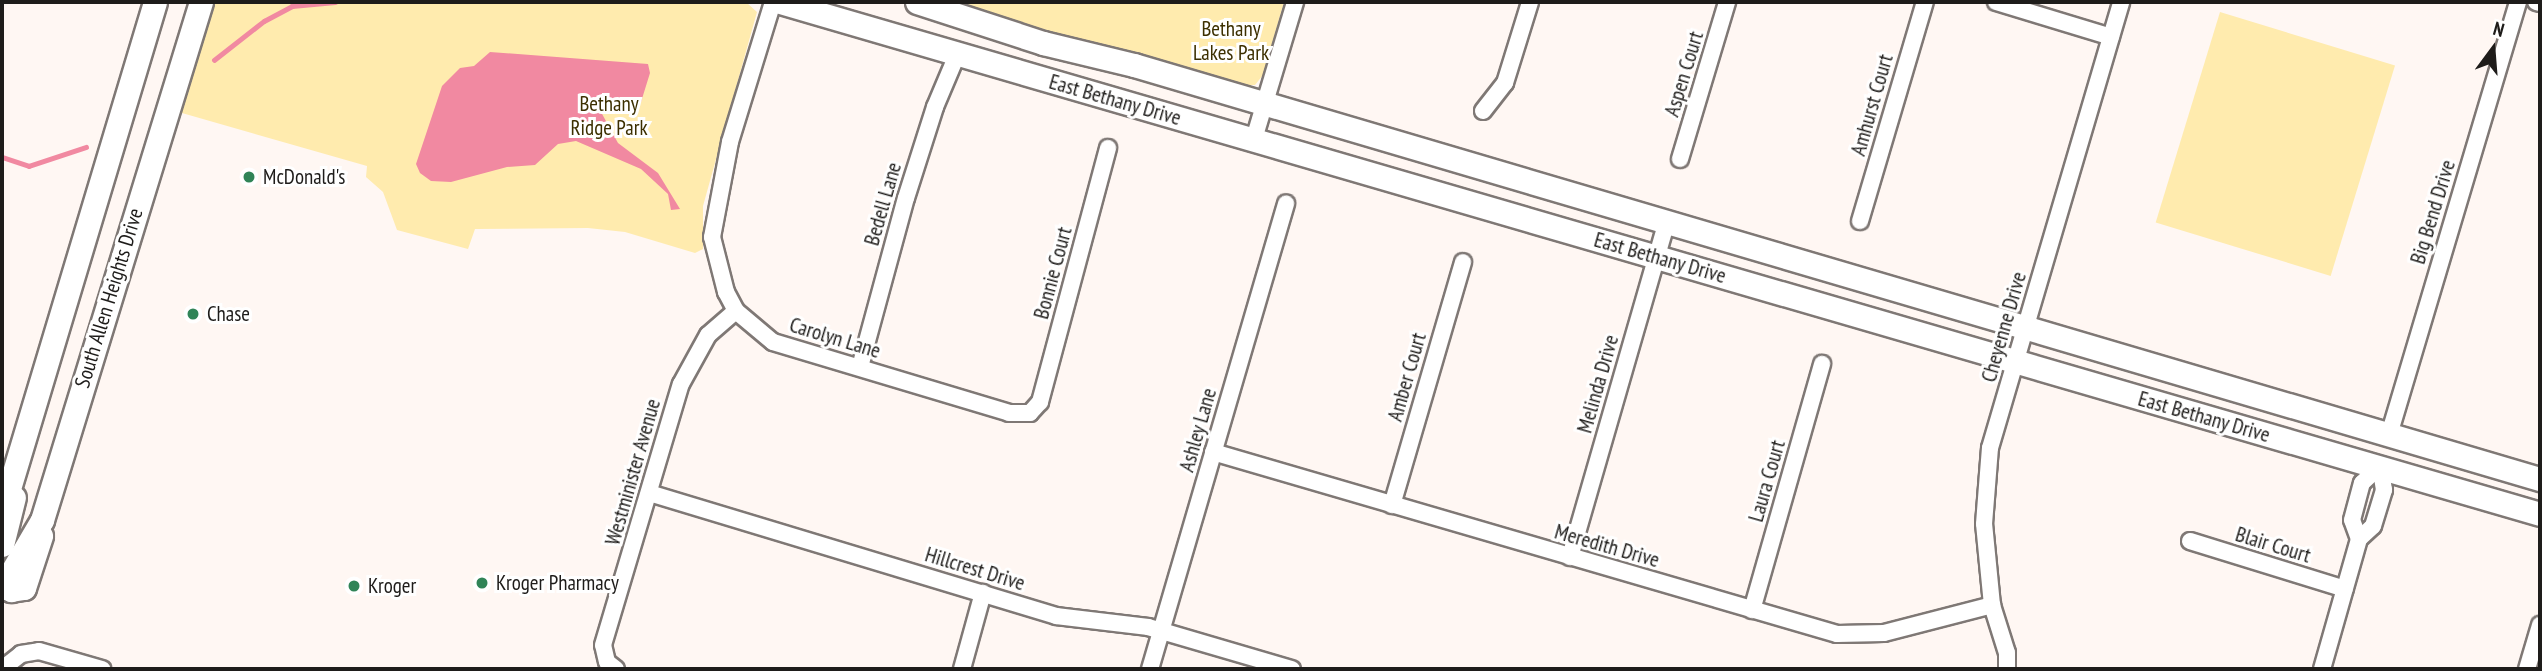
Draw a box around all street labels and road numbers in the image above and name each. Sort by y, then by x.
street label: Aspen Court [1659,28,1709,120]
street label: Amhurst Court [1846,51,1898,159]
street label: East Bethany Drive [1046,69,1184,131]
street label: Big Bend Drive [2405,157,2461,267]
street label: Bedell Lane [859,160,907,248]
street label: South Allen Heights Drive [70,205,148,391]
street label: Bonnie Court [1029,224,1077,322]
street label: East Bethany Drive [1591,227,1729,289]
street label: Cheyenne Drive [1976,269,2032,385]
street label: Carolyn Lane [786,312,884,364]
street label: Amber Court [1382,330,1432,424]
street label: Melinda Drive [1572,332,1624,436]
street label: Ashley Lane [1174,385,1222,475]
street label: East Bethany Drive [2135,386,2273,448]
street label: Westminister Avenue [600,396,666,548]
street label: Laura Court [1743,437,1791,525]
street label: Meredith Drive [1552,519,1662,573]
street label: Blair Court [2232,522,2314,568]
street label: Hillcrest Drive [922,542,1028,596]

